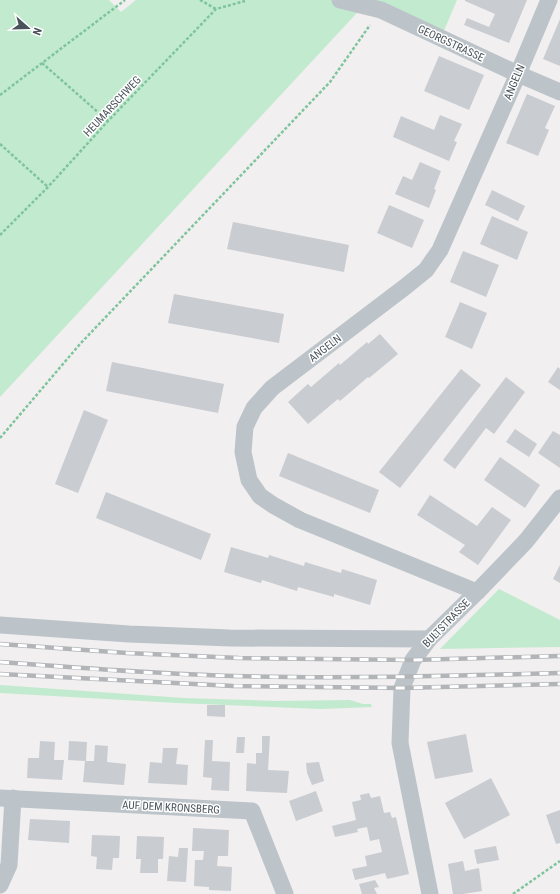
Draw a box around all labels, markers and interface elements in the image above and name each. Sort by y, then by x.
north arrow [8,8,48,48]
street label: GEORGSTRASSE [416,22,486,65]
text: N [30,26,44,37]
street label: ANGELN [501,63,528,102]
street label: HEUMARSCHWEG [81,73,144,139]
street label: ANGELN [307,332,344,365]
street label: BULTSTRASSE [420,596,473,650]
street label: AUF DEM KRONSBERG [122,798,220,817]

